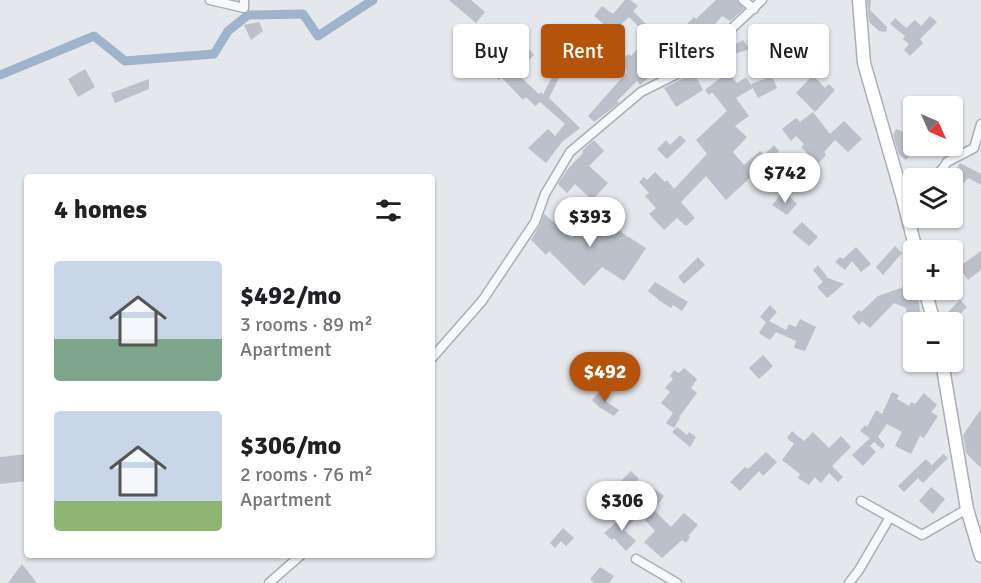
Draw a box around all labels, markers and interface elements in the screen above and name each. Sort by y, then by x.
chip: Buy [453,24,529,78]
chip: Rent [541,24,625,78]
chip: Filters [637,24,736,78]
chip: New [748,24,829,78]
north arrow [903,96,963,156]
map controls [903,96,963,372]
pin: $742 [749,153,821,204]
text: $742 [763,160,807,185]
button: layers [903,168,963,228]
text: 4 homes [54,194,147,226]
icon: filters [372,194,405,227]
pin: $393 [554,197,626,248]
text: $393 [568,204,612,229]
button: + [903,240,963,300]
text: $492/mo [240,280,341,312]
icon: home [102,285,174,357]
text: 3 rooms · 89 m² [240,312,373,337]
button: − [903,312,963,372]
text: Apartment [240,337,332,362]
pin: $492 [569,352,641,403]
text: $492 [583,359,627,384]
text: $306/mo [240,430,341,462]
icon: home [102,435,174,507]
text: 2 rooms · 76 m² [240,462,373,487]
pin: $306 [586,481,658,532]
text: Apartment [240,487,332,512]
text: $306 [600,488,644,513]

